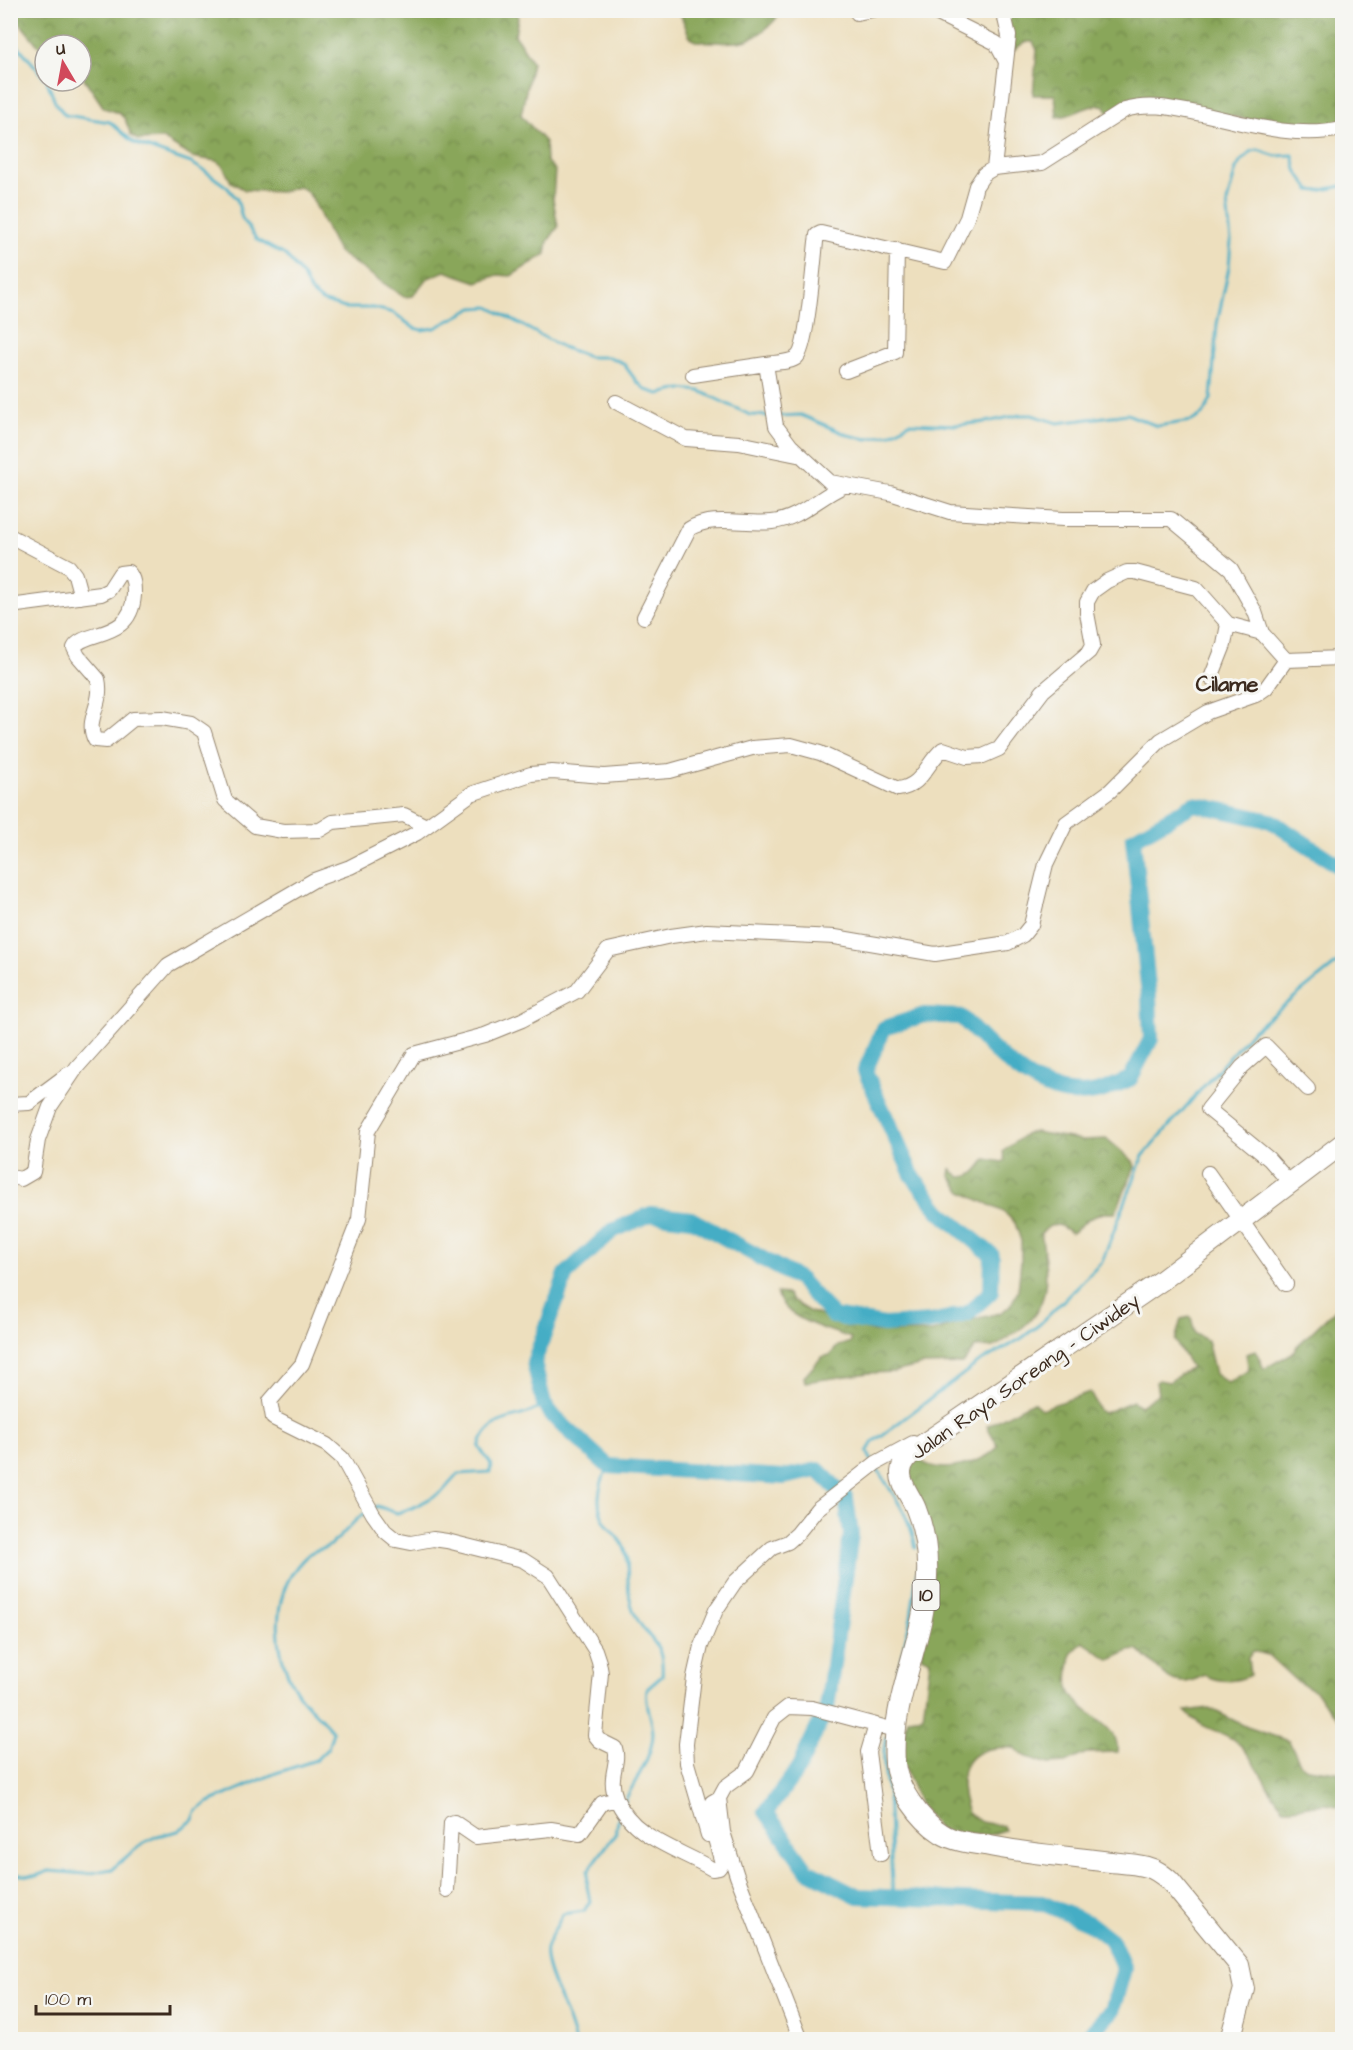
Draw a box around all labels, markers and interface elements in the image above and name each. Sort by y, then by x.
north arrow [33,33,93,93]
text: U [54,38,67,61]
district label: Cilame [1196,669,1258,700]
street label: Jalan Raya Soreang - Ciwidey [906,1287,1146,1467]
road number: 10 [912,1580,940,1610]
scale bar [36,1978,170,2016]
text: 100 m [45,1987,91,2012]

